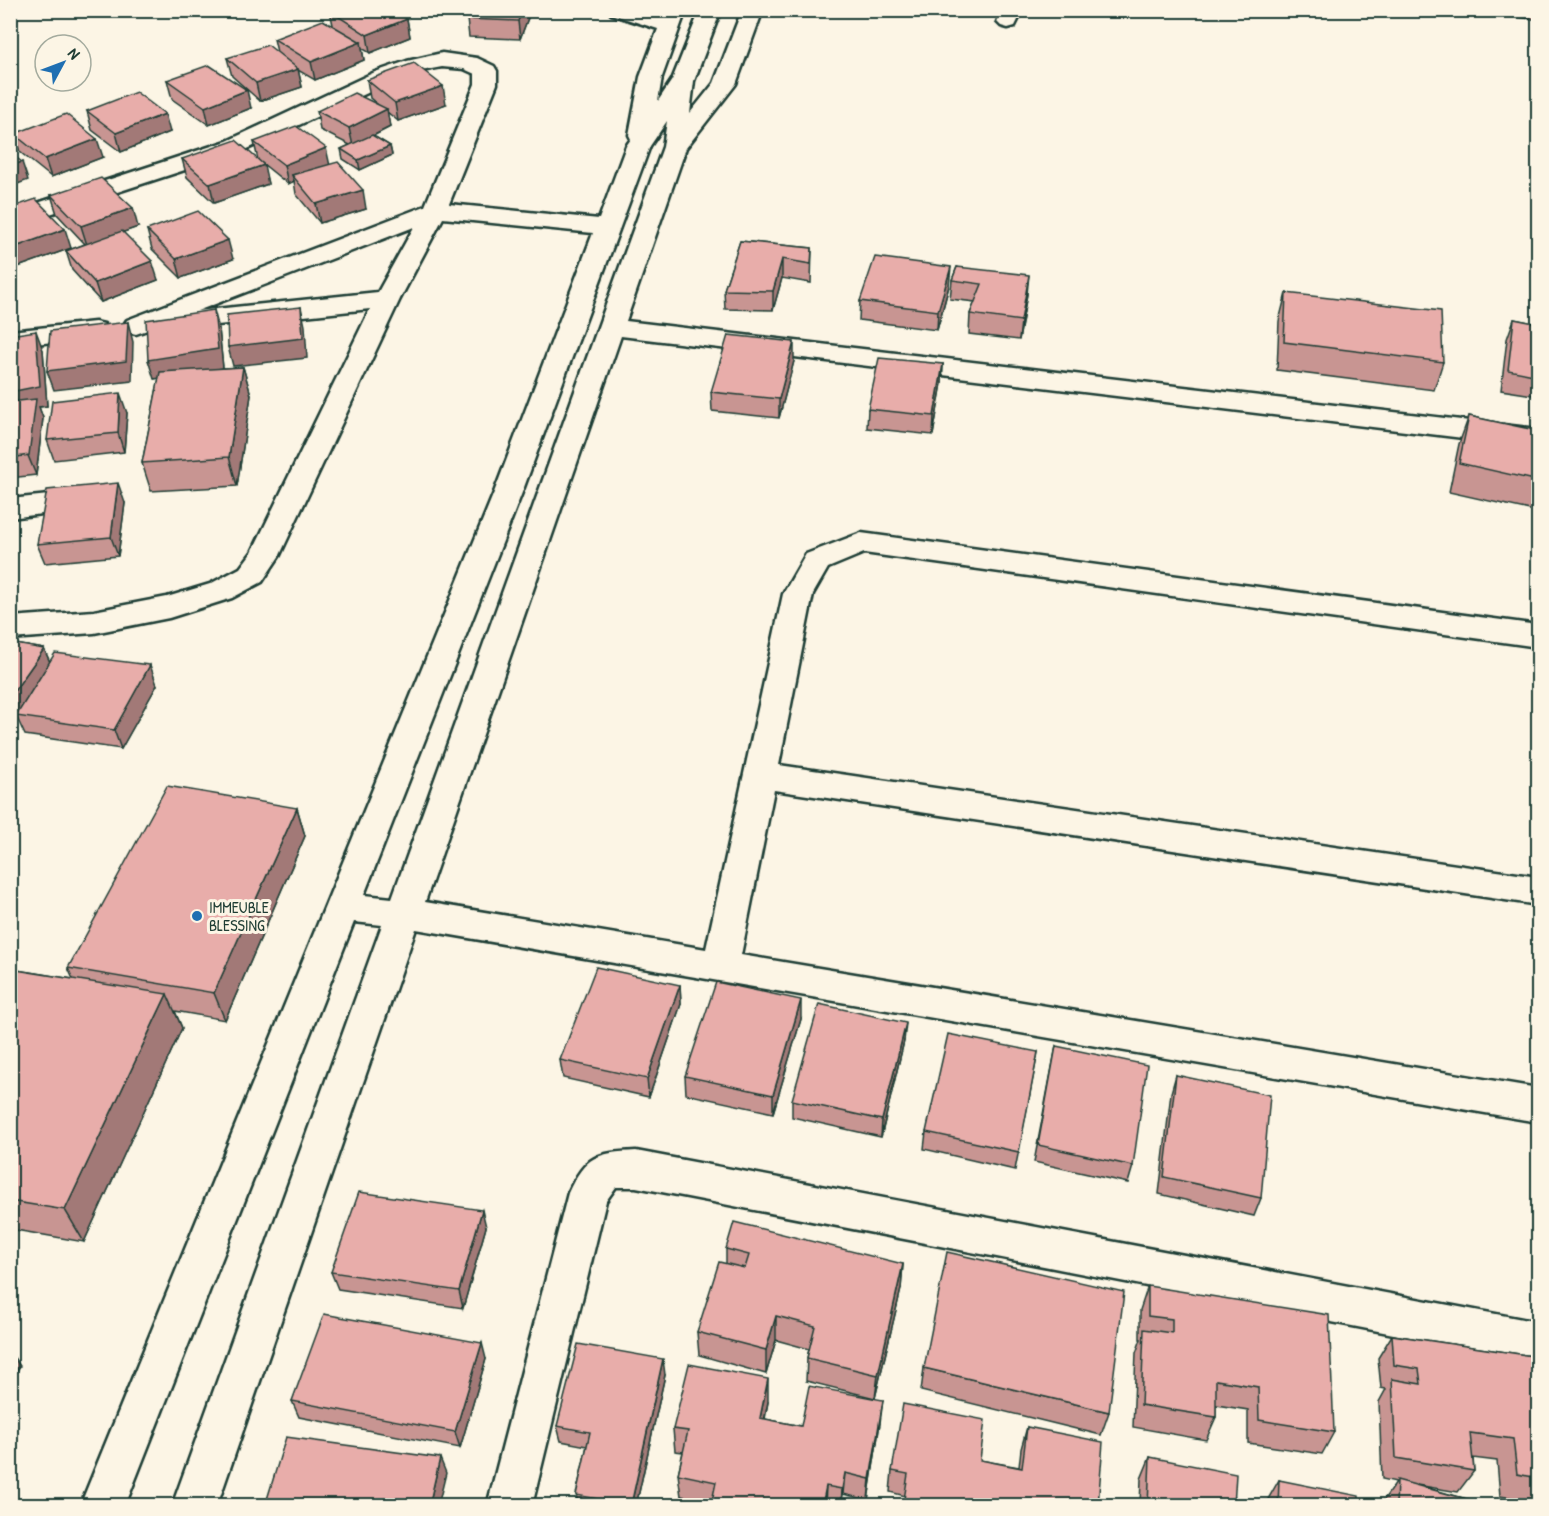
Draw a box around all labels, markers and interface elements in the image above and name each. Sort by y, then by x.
north arrow [33,33,93,93]
text: N [63,43,86,64]
place label: IMMEUBLE BLESSING [209,896,269,936]
marker: IMMEUBLE BLESSING [190,909,204,923]

